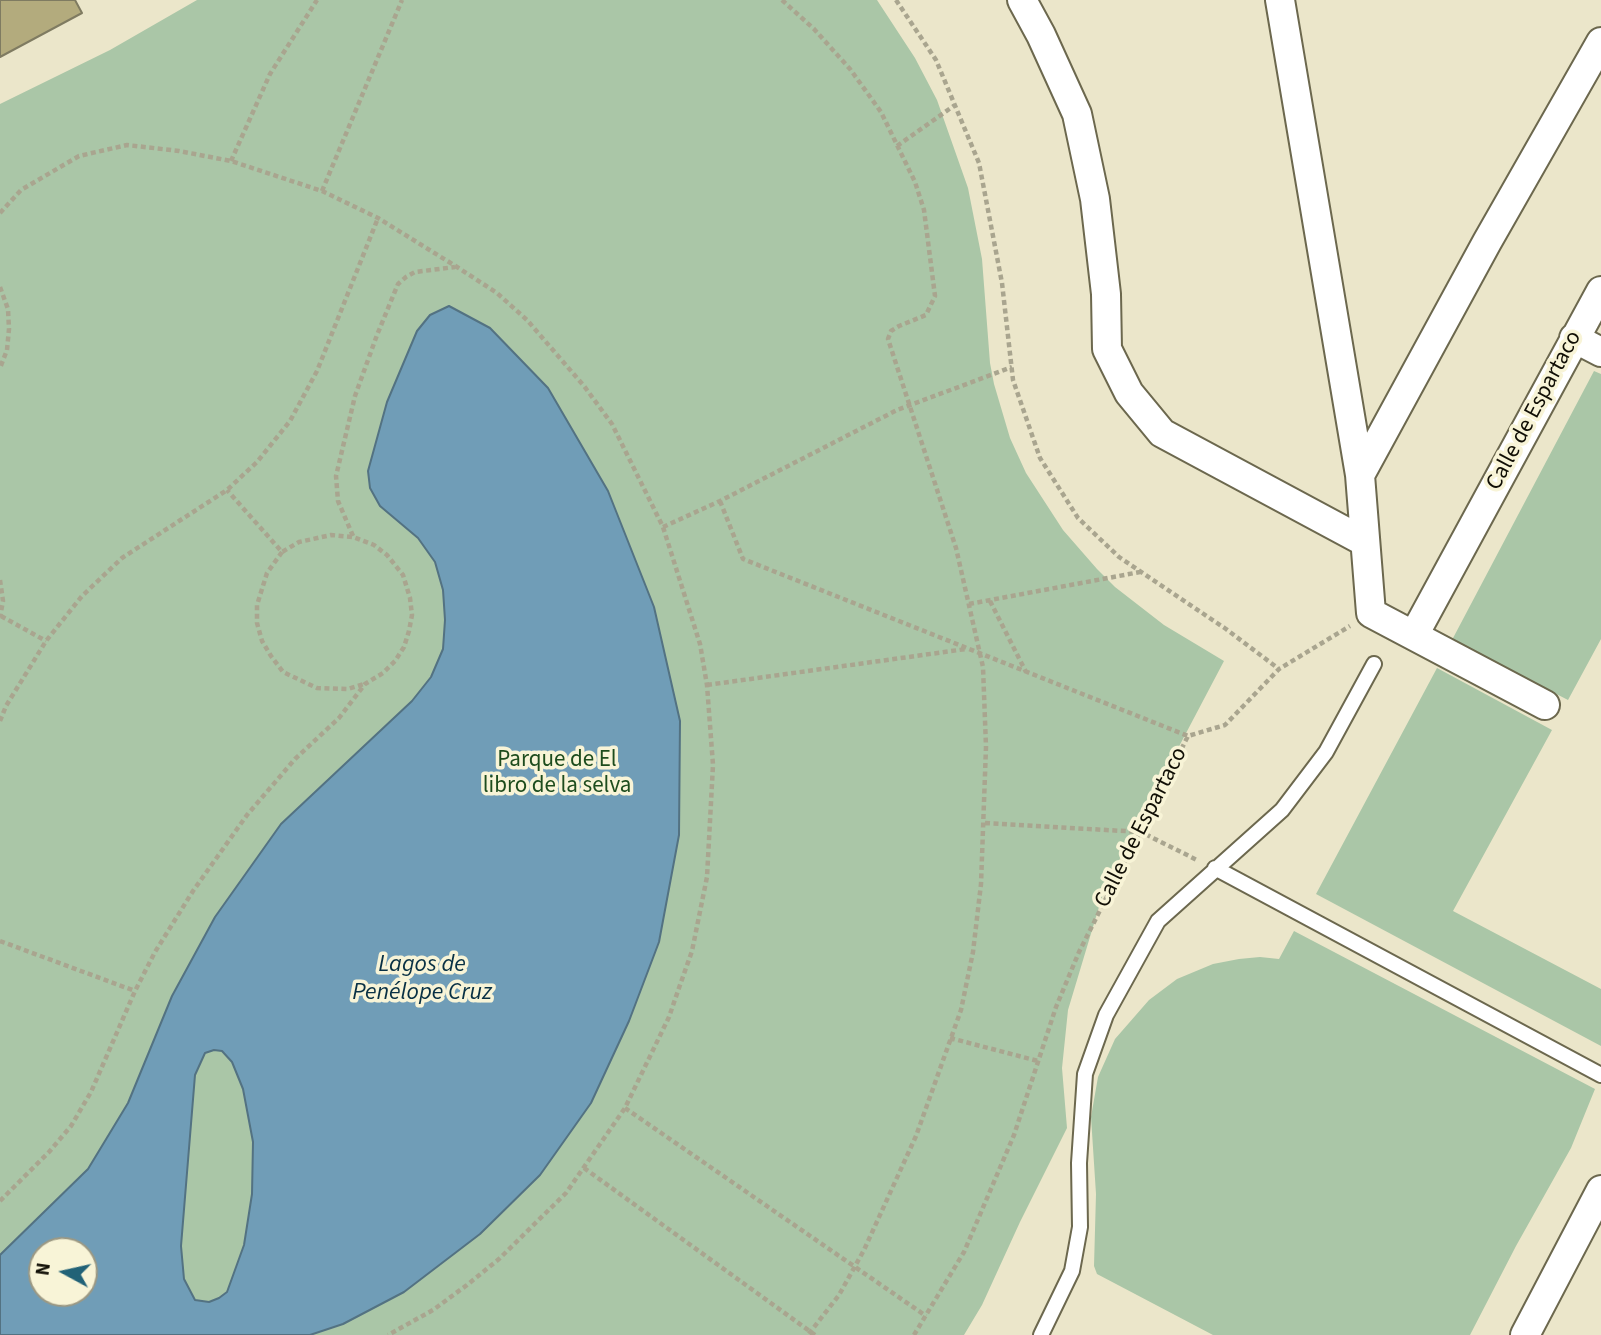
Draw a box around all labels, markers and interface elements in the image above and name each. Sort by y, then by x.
street label: Calle de Espartaco [1481,327,1589,495]
street label: Calle de Espartaco [1090,743,1194,913]
park label: Parque de El libro de la selva [483,747,631,801]
water label: Lagos de Penélope Cruz [352,952,492,1008]
north arrow [28,1237,98,1307]
text: N [29,1261,58,1277]

